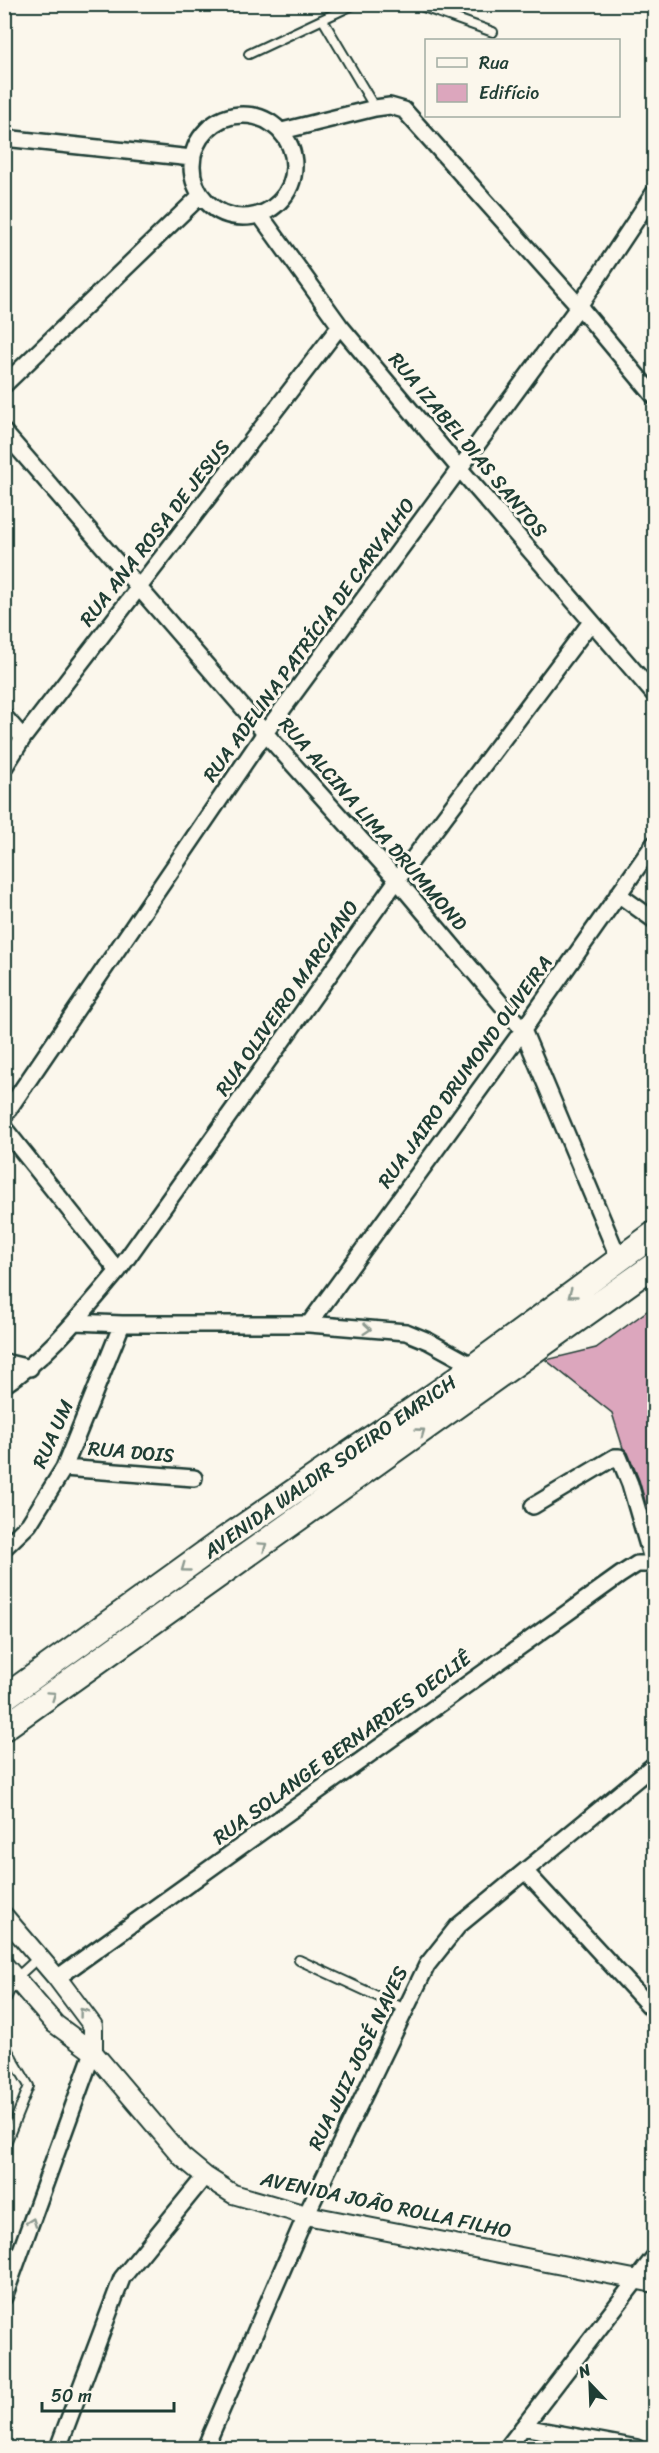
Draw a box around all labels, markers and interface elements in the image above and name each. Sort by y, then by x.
legend [425,39,620,117]
text: Rua [479,47,510,79]
text: Edifício [479,77,539,109]
street label: RUA IZABEL DIAS SANTOS [379,344,557,546]
street label: RUA ANA ROSA DE JESUS [70,431,240,634]
street label: RUA ADELINA PATRÍCIA DE CARVALHO [193,490,425,790]
street label: RUA ALCINA LIMA DRUMMOND [269,709,477,939]
street label: RUA OLIVEIRO MARCIANO [206,893,368,1103]
street label: RUA JAIRO DRUMOND OLIVEIRA [368,948,562,1196]
one-way arrow [568,1287,579,1298]
one-way arrow [363,1322,372,1335]
street label: AVENIDA WALDIR SOEIRO EMRICH [195,1366,464,1569]
street label: RUA UM [22,1394,84,1474]
one-way arrow [415,1428,426,1439]
street label: RUA DOIS [87,1431,176,1473]
one-way arrow [256,1542,267,1553]
one-way arrow [180,1561,191,1572]
street label: RUA SOLANGE BERNARDES DECLIÊ [205,1641,480,1854]
one-way arrow [46,1691,57,1702]
street label: RUA JUIZ JOSÉ NAVES [298,1959,418,2156]
one-way arrow [79,2008,90,2019]
street label: AVENIDA JOÃO ROLLA FILHO [256,2161,515,2249]
one-way arrow [24,2217,37,2228]
north arrow [560,2354,620,2414]
text: N [573,2355,596,2387]
scale bar [42,2375,174,2413]
text: 50 m [51,2380,92,2412]

